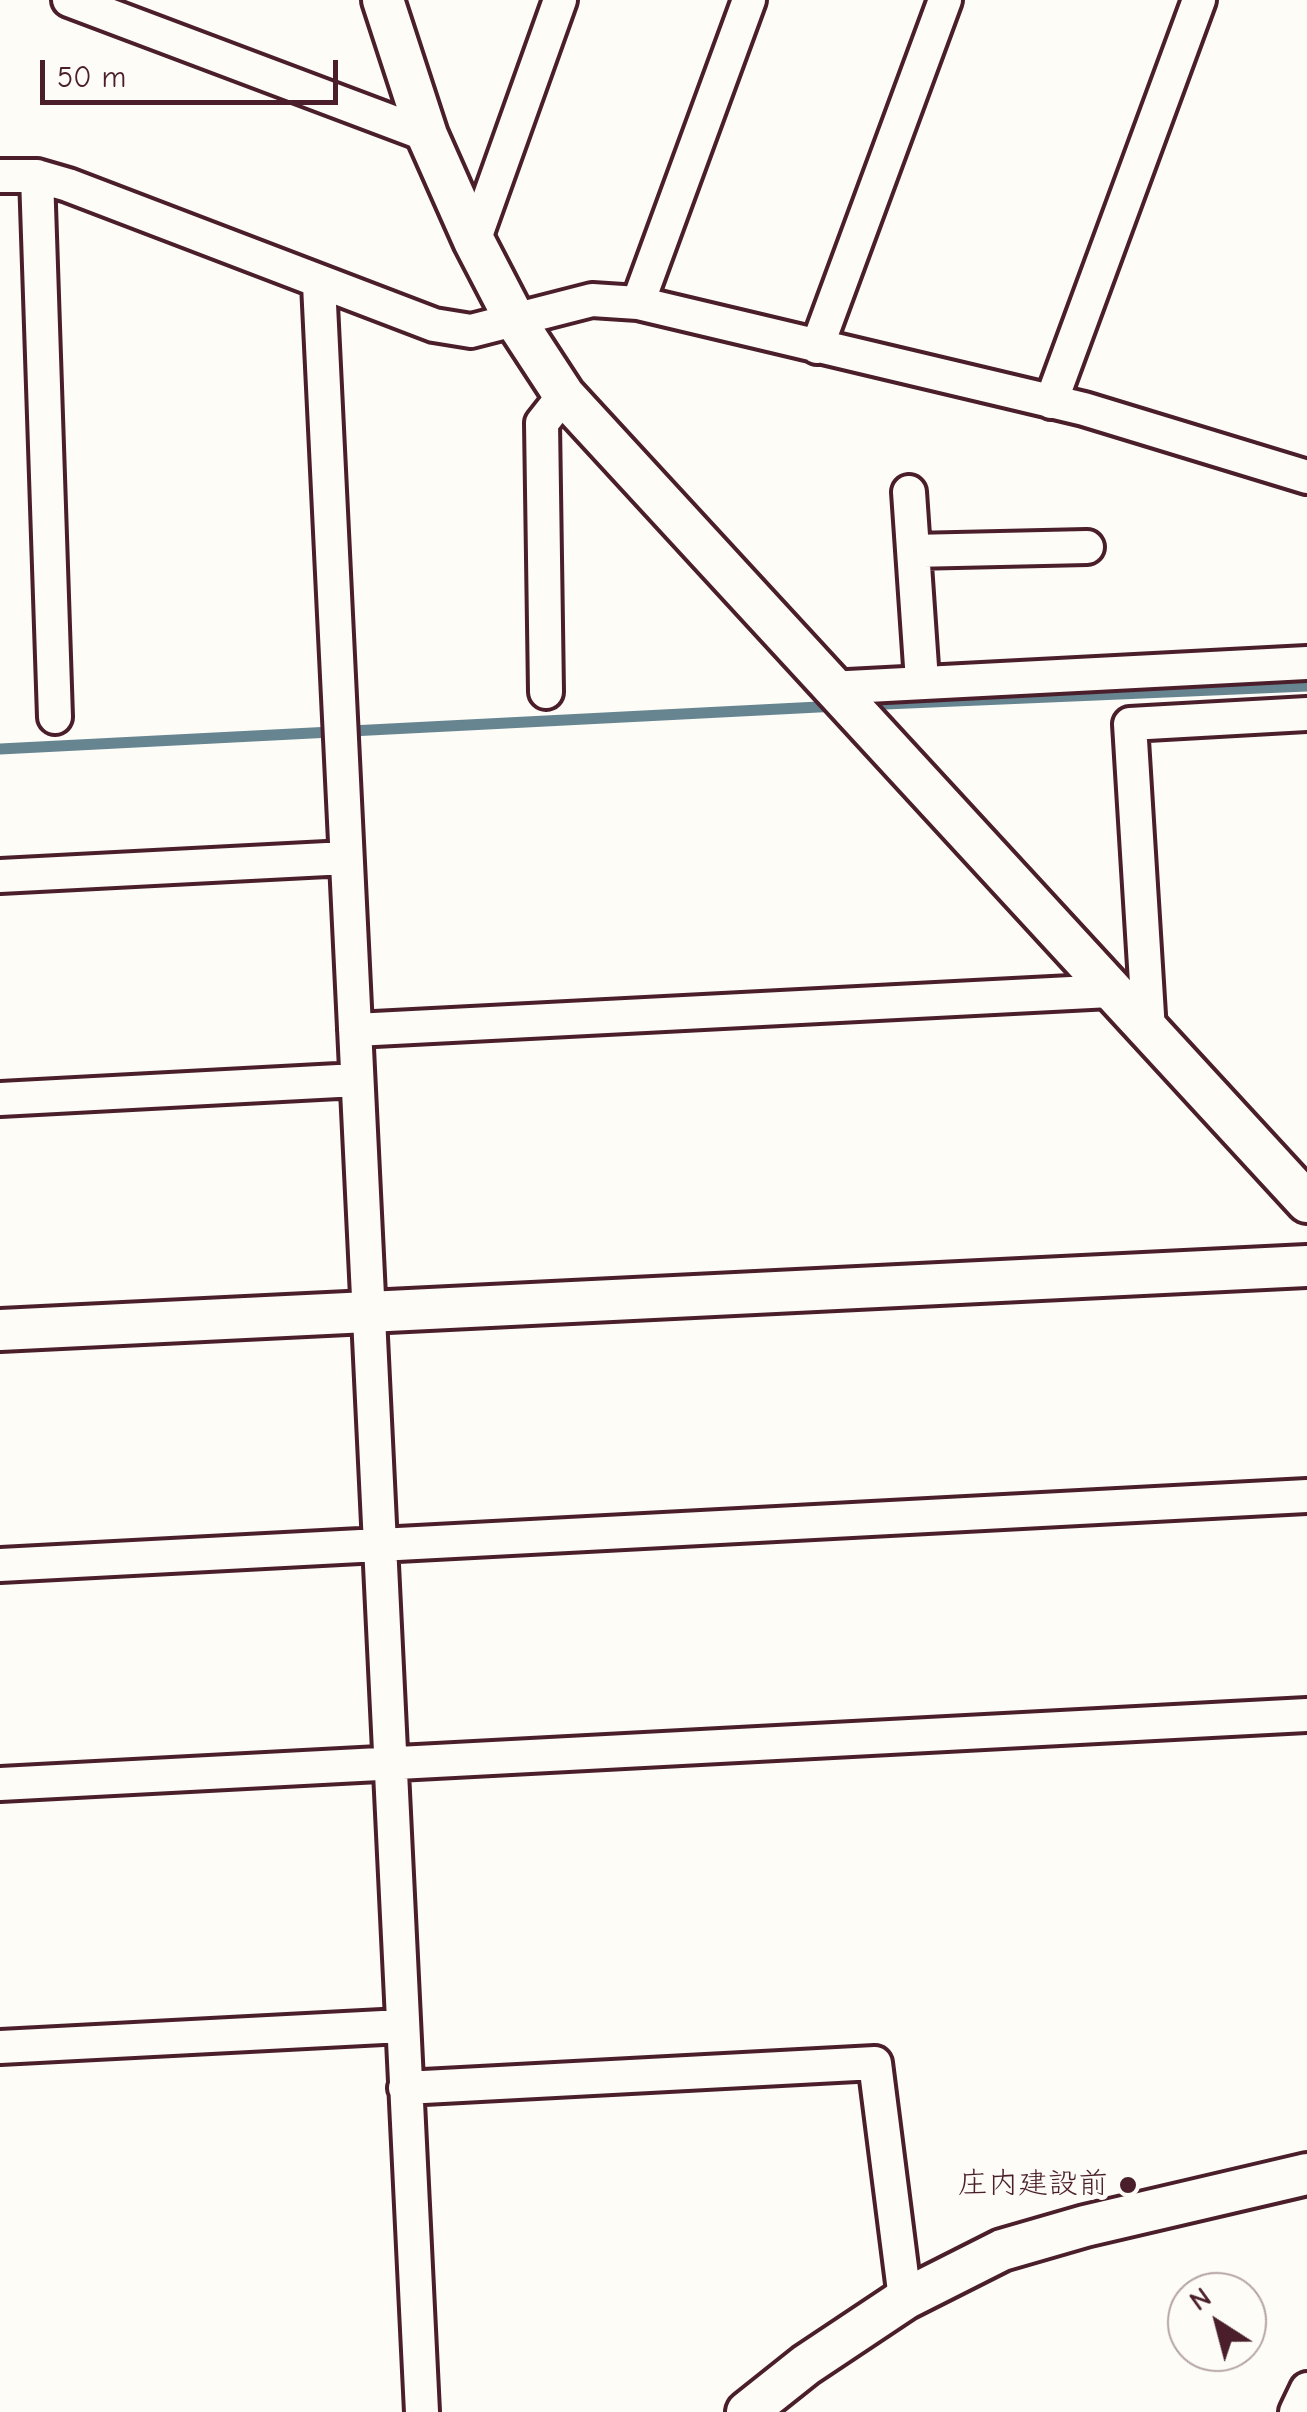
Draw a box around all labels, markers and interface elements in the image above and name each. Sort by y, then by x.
scale bar [45,40,342,102]
text: 50 m [57,60,126,95]
place label: 庄内建設前 [958,2167,1108,2203]
marker: 庄内建設前 [1117,2174,1139,2196]
north arrow [1167,2272,1267,2372]
text: N [1184,2281,1217,2318]

